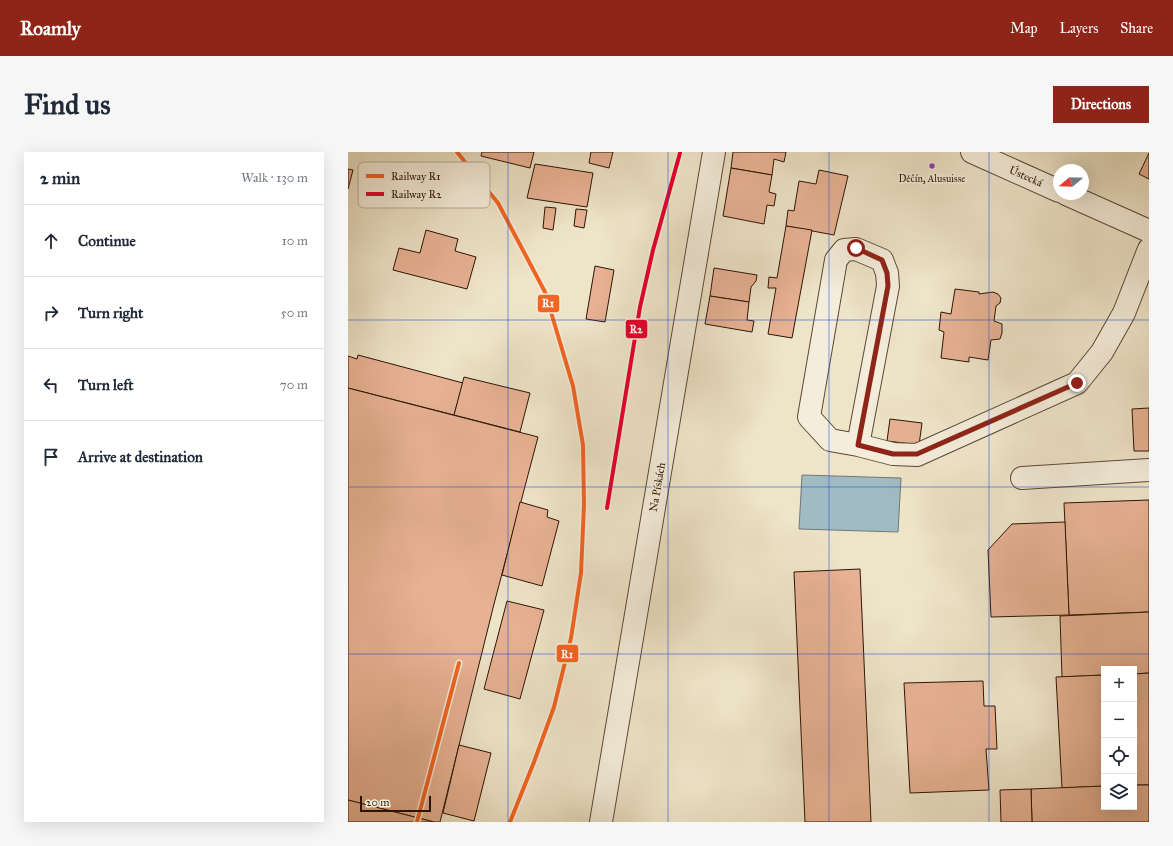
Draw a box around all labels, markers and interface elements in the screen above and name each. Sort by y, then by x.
text: Roamly [20,17,81,40]
text: Map [1010,20,1038,37]
text: Layers [1060,20,1098,37]
text: Share [1120,20,1153,37]
button: Directions [1053,86,1149,123]
text: Find us [24,87,110,122]
marker: Děčín, Alusuisse [927,161,937,171]
legend [358,162,490,208]
street label: Ústecká [1007,162,1045,190]
north arrow [1053,164,1089,200]
text: 2 min [40,168,80,189]
text: Walk · 130 m [241,170,308,186]
text: Railway R1 [391,170,441,183]
place label: Děčín, Alusuisse [898,173,966,185]
text: Railway R2 [391,188,442,201]
icon: ahead [40,230,62,252]
text: Continue [78,232,136,250]
text: 10 m [282,233,308,249]
route start [847,239,865,257]
line badge: R1 [537,294,560,313]
text: R1 [542,297,555,310]
icon: right [40,302,62,324]
text: Turn right [78,304,143,322]
text: 50 m [281,305,308,321]
line badge: R2 [625,319,648,339]
text: R2 [629,323,643,336]
icon: left [40,374,62,396]
route end [1068,374,1086,392]
text: Turn left [78,376,134,394]
text: 70 m [280,377,308,393]
icon: arrive [40,446,62,468]
text: Arrive at destination [78,448,203,466]
street label: Na Pískách [647,461,668,513]
line badge: R1 [556,644,579,663]
text: R1 [561,648,574,661]
map controls [1101,666,1137,810]
button: + [1101,666,1137,702]
button: − [1101,702,1137,738]
button: locate [1101,738,1137,774]
button: layers [1101,774,1137,810]
scale bar [360,794,431,813]
text: 20 m [366,796,389,809]

